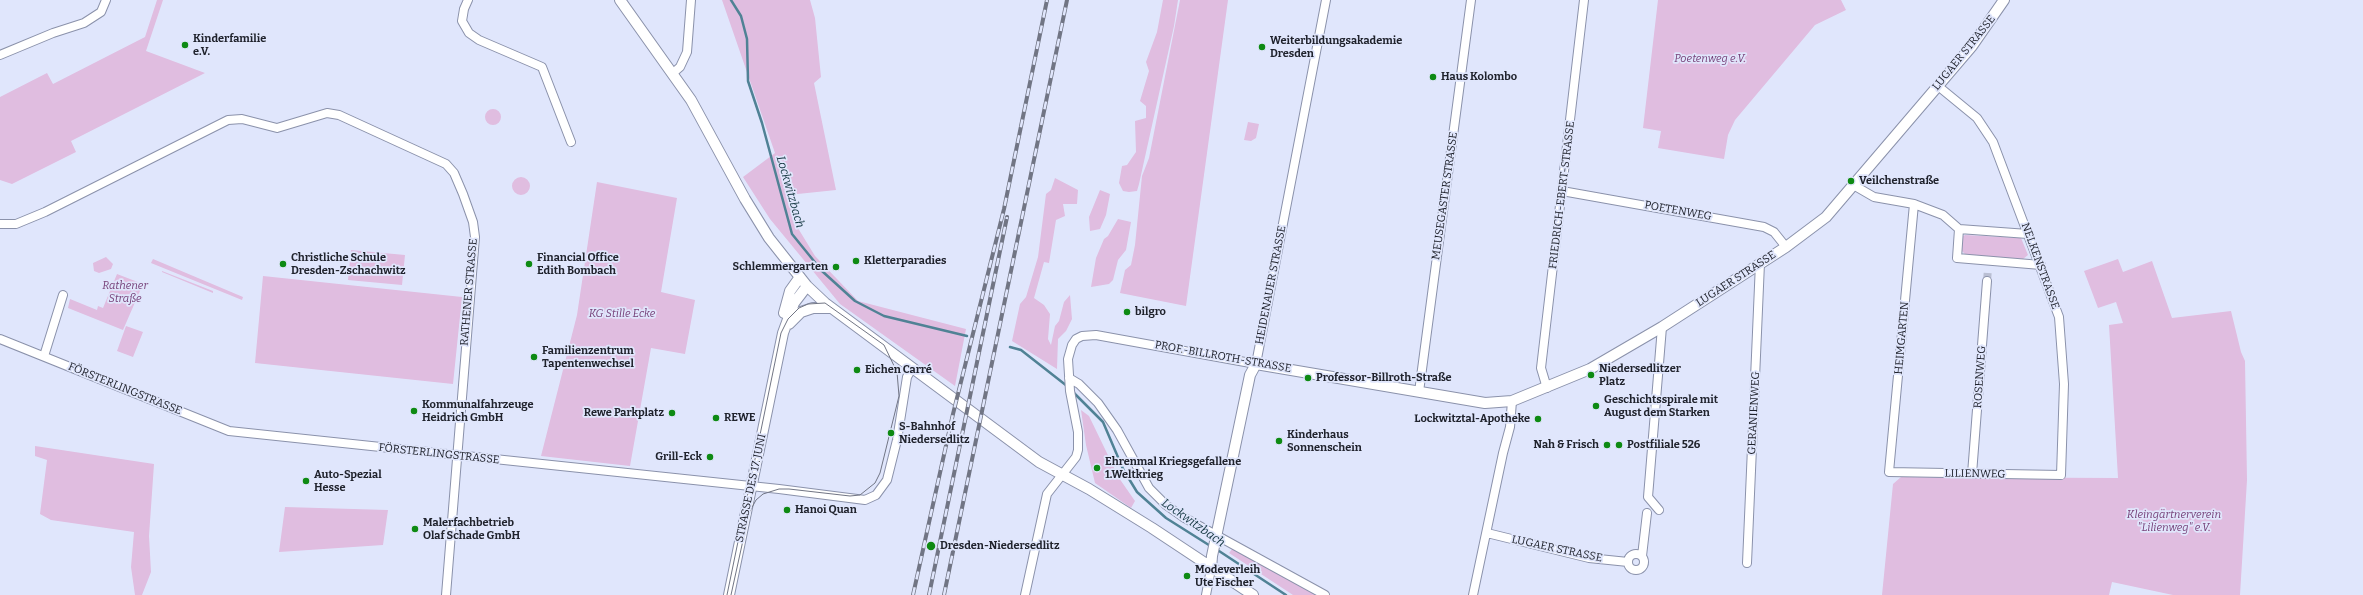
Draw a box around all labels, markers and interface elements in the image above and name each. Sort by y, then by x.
street label: LUGAER STRASSE [1930,13,1998,93]
place label: Kinderfamilie e.V. [193,32,266,58]
place label: Weiterbildungsakademie Dresden [1270,34,1402,60]
marker: Kinderfamilie e.V. [180,40,190,50]
marker: Weiterbildungsakademie Dresden [1257,42,1267,52]
park label: Poetenweg e.V. [1674,52,1746,66]
place label: Haus Kolombo [1441,70,1517,84]
marker: Haus Kolombo [1428,72,1438,82]
street label: FRIEDRICH-EBERT-STRASSE [1546,120,1578,270]
street label: MEUSEGASTER STRASSE [1429,131,1461,261]
water label: Lockwitzbach [773,154,807,230]
place label: Veilchenstraße [1859,174,1939,188]
marker: Veilchenstraße [1846,176,1856,186]
street label: POETENWEG [1643,199,1713,223]
street label: NELKENSTRASSE [2018,221,2062,311]
street label: HEIDENAUER STRASSE [1253,224,1289,346]
street label: RATHENER STRASSE [458,238,480,346]
street label: LUGAER STRASSE [1694,248,1778,310]
place label: Christliche Schule Dresden-Zschachwitz [291,251,406,277]
place label: Financial Office Edith Bombach [537,251,619,277]
place label: Kletterparadies [864,254,946,268]
marker: Kletterparadies [851,256,861,266]
marker: Christliche Schule Dresden-Zschachwitz [278,259,288,269]
marker: Financial Office Edith Bombach [524,259,534,269]
place label: Schlemmergarten [733,260,828,274]
marker: Schlemmergarten [831,262,841,272]
park label: Rathener Straße [102,279,148,305]
street label: HEIMGARTEN [1892,301,1912,375]
place label: bilgro [1135,305,1166,319]
park label: KG Stille Ecke [589,307,655,321]
marker: bilgro [1122,307,1132,317]
street label: PROF.-BILLROTH-STRASSE [1154,338,1292,376]
place label: Familienzentrum Tapentenwechsel [542,344,634,370]
street label: ROSENWEG [1971,345,1989,409]
marker: Familienzentrum Tapentenwechsel [529,352,539,362]
street label: FÖRSTERLINGSTRASSE [66,360,184,418]
place label: Niedersedlitzer Platz [1599,362,1681,388]
place label: Eichen Carré [865,363,932,377]
marker: Eichen Carré [852,365,862,375]
marker: Niedersedlitzer Platz [1586,370,1596,380]
place label: Professor-Billroth-Straße [1316,371,1452,385]
street label: GERANIENWEG [1745,371,1763,455]
marker: Professor-Billroth-Straße [1303,373,1313,383]
place label: Geschichtsspirale mit August dem Starken [1604,393,1718,419]
place label: Kommunalfahrzeuge Heidrich GmbH [422,398,534,424]
marker: Geschichtsspirale mit August dem Starken [1591,401,1601,411]
marker: Kommunalfahrzeuge Heidrich GmbH [409,406,419,416]
place label: Rewe Parkplatz [584,406,664,420]
marker: Rewe Parkplatz [667,408,677,418]
place label: REWE [724,411,756,425]
place label: Lockwitztal-Apotheke [1414,412,1530,426]
marker: REWE [711,413,721,423]
marker: Lockwitztal-Apotheke [1533,414,1543,424]
place label: S-Bahnhof Niedersedlitz [899,420,970,446]
marker: S-Bahnhof Niedersedlitz [886,428,896,438]
place label: Kinderhaus Sonnenschein [1287,428,1362,454]
street label: STRASSE DES 17. JUNI [733,433,769,543]
marker: Kinderhaus Sonnenschein [1274,436,1284,446]
place label: Nah & Frisch [1534,438,1599,452]
place label: Postfiliale 526 [1627,438,1700,452]
marker: Nah & Frisch [1602,440,1612,450]
marker: Postfiliale 526 [1614,440,1624,450]
street label: FÖRSTERLINGSTRASSE [378,441,500,467]
place label: Grill-Eck [655,450,702,464]
marker: Grill-Eck [705,452,715,462]
place label: Ehrenmal Kriegsgefallene 1.Weltkrieg [1105,455,1241,481]
marker: Ehrenmal Kriegsgefallene 1.Weltkrieg [1092,463,1102,473]
street label: LILIENWEG [1944,467,2006,481]
place label: Auto-Spezial Hesse [314,468,382,494]
marker: Auto-Spezial Hesse [301,476,311,486]
water label: Lockwitzbach [1159,496,1227,550]
place label: Hanoi Quan [795,503,857,517]
marker: Hanoi Quan [782,505,792,515]
park label: Kleingärtnerverein "Lilienweg" e.V. [2127,508,2221,534]
place label: Malerfachbetrieb Olaf Schade GmbH [423,516,520,542]
marker: Malerfachbetrieb Olaf Schade GmbH [410,524,420,534]
street label: LUGAER STRASSE [1510,533,1604,565]
place label: Dresden-Niedersedlitz [940,539,1059,553]
marker: Dresden-Niedersedlitz [925,540,937,552]
place label: Modeverleih Ute Fischer [1195,563,1260,589]
marker: Modeverleih Ute Fischer [1182,571,1192,581]

